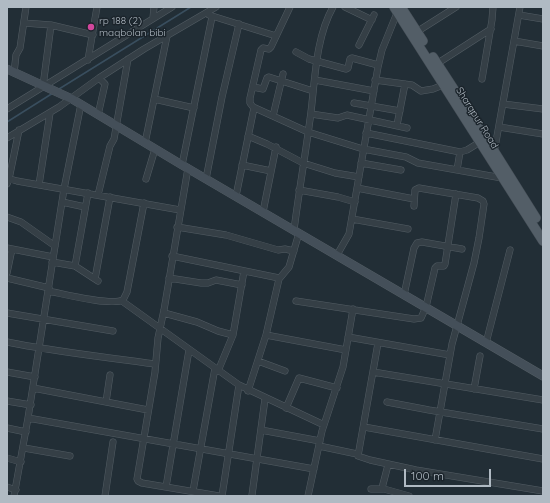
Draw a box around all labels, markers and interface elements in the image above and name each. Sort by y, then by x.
place label: rp 188 (2) maqbolan bibi [99,15,166,38]
marker: rp 188 (2) maqbolan bibi [86,22,96,32]
street label: Sharqpur Road [453,85,501,151]
scale bar [406,461,493,487]
text: 100 m [411,468,444,483]

